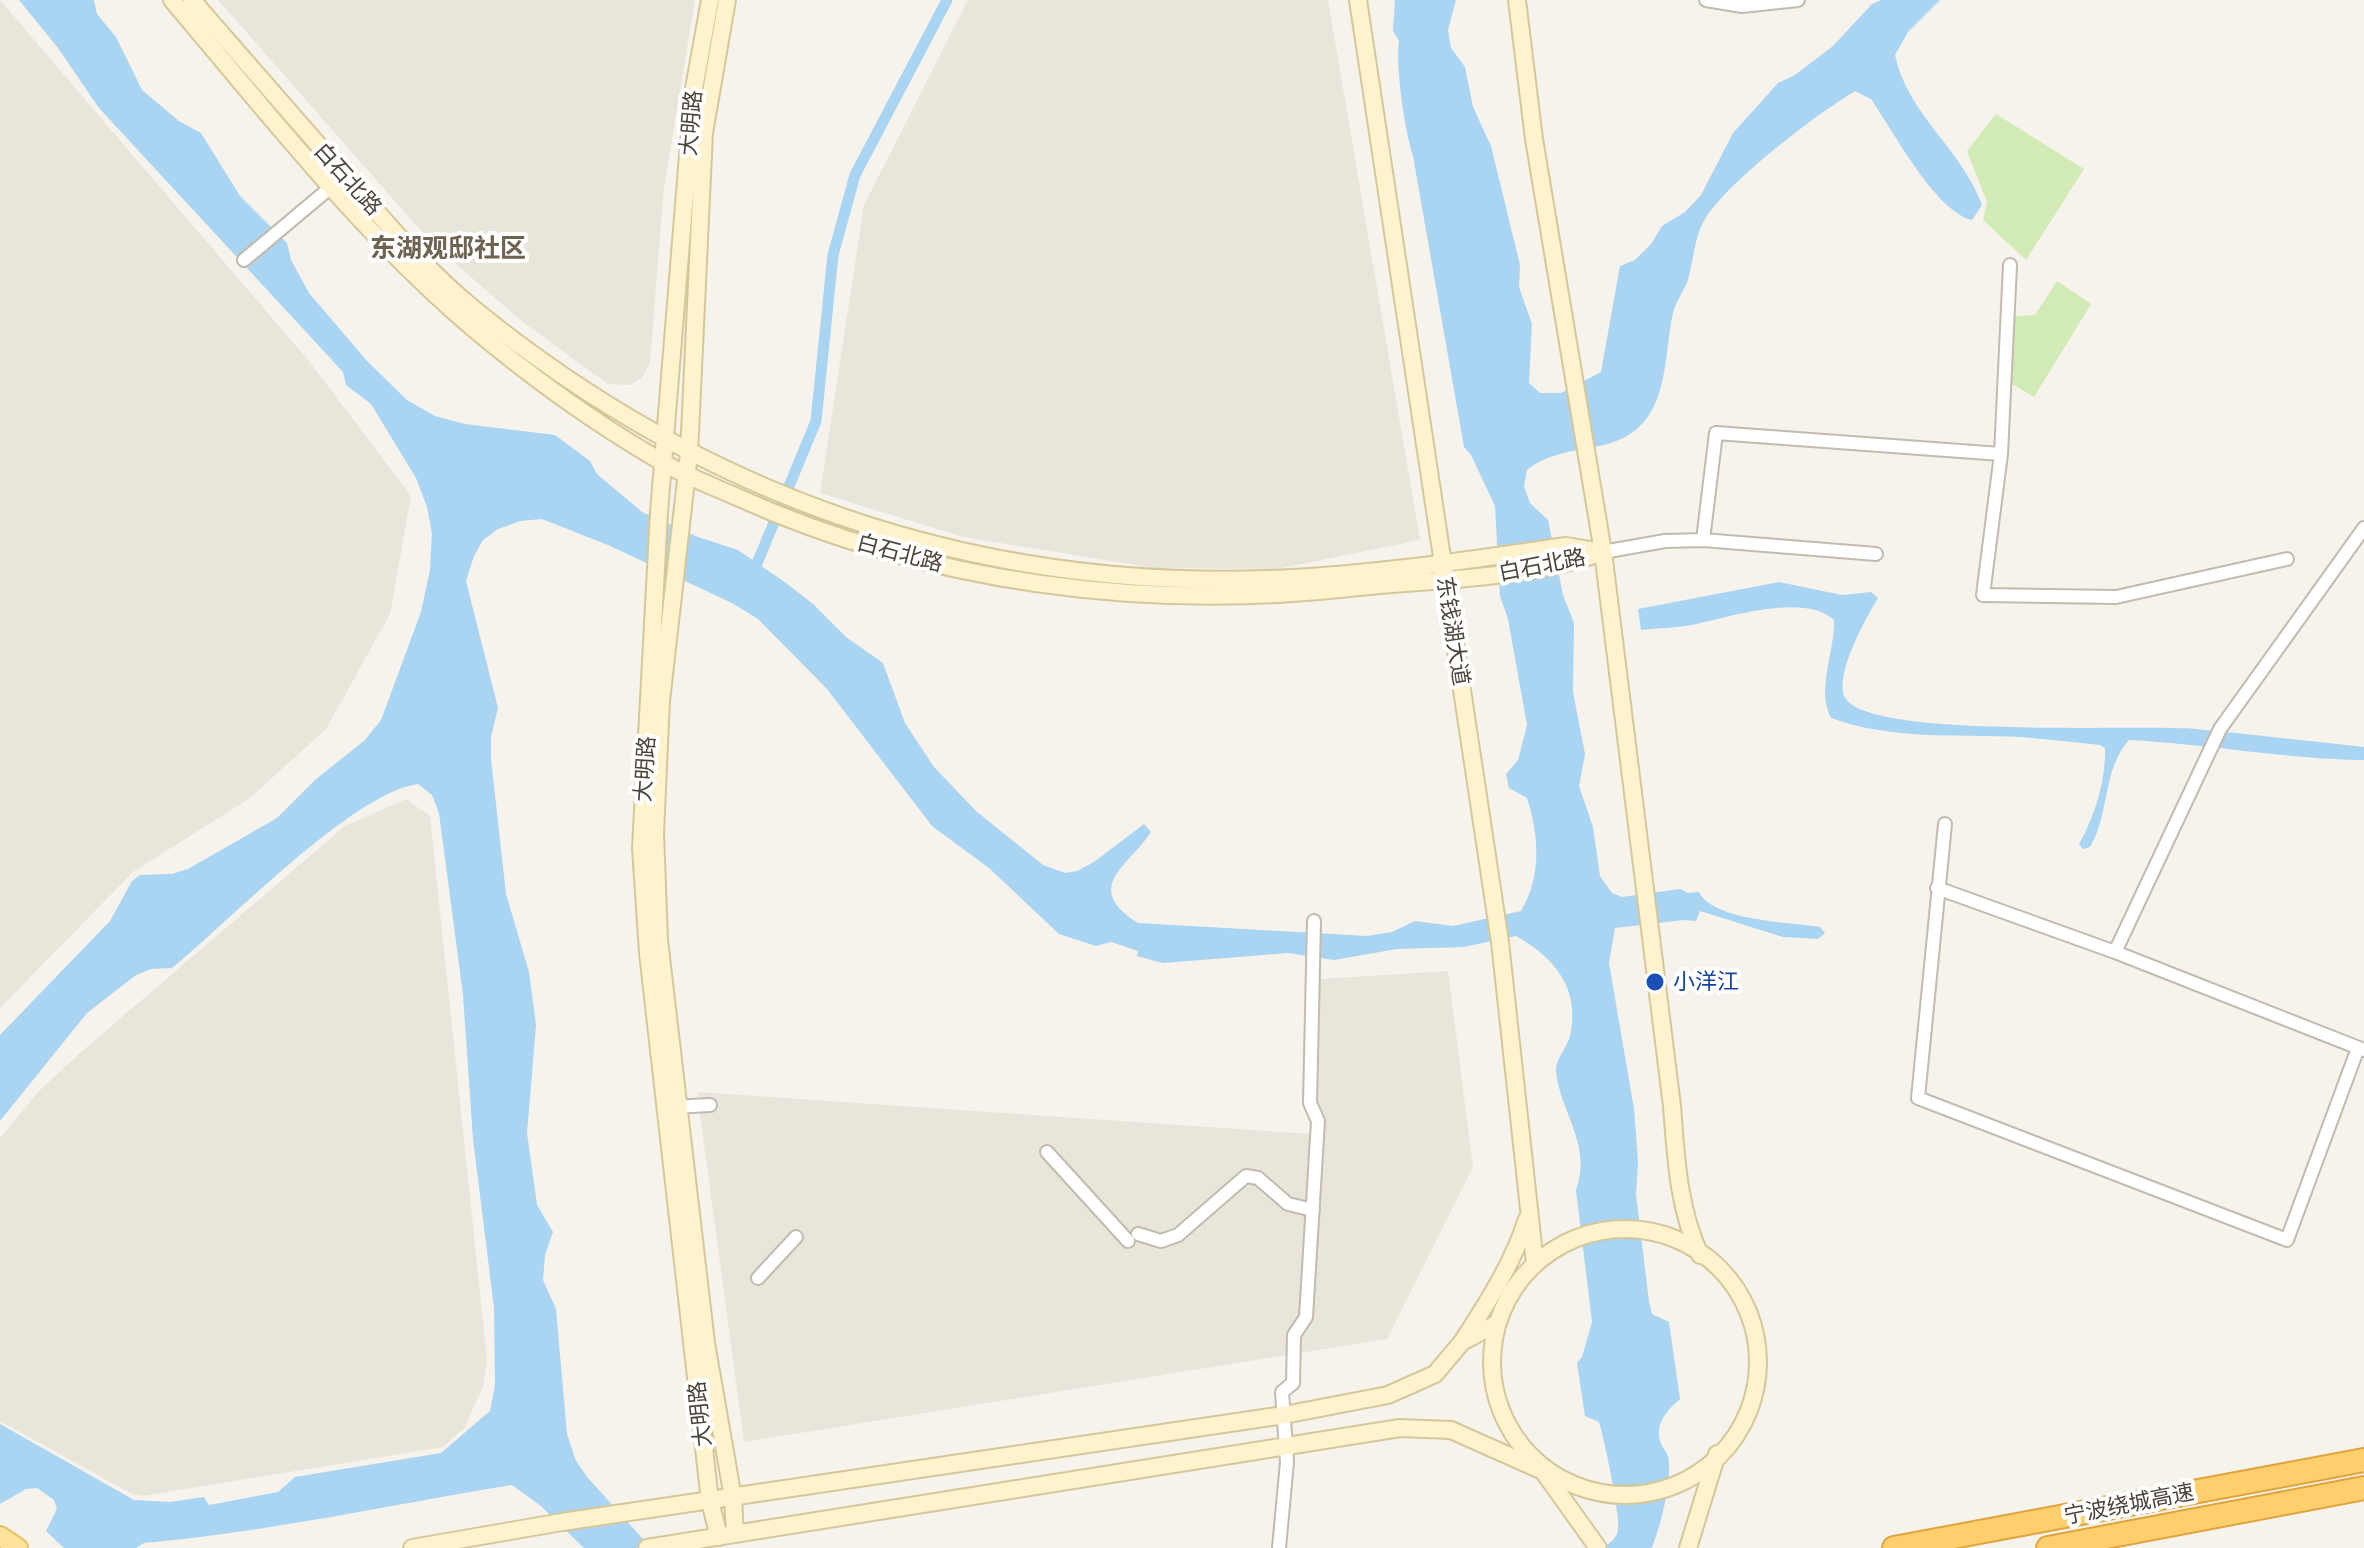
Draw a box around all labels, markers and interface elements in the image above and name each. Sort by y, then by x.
street label: 大明路 [675,89,707,157]
street label: 白石北路 [309,137,387,221]
district label: 东湖观邸社区 [370,232,526,264]
street label: 白石北路 [854,529,946,577]
street label: 白石北路 [1496,544,1588,586]
street label: 东钱湖大道 [1431,575,1475,687]
street label: 大明路 [630,735,660,803]
place label: 小洋江 [1673,969,1739,995]
marker: 小洋江 [1644,971,1666,993]
street label: 大明路 [683,1380,717,1448]
street label: 宁波绕城高速 [2062,1478,2196,1530]

